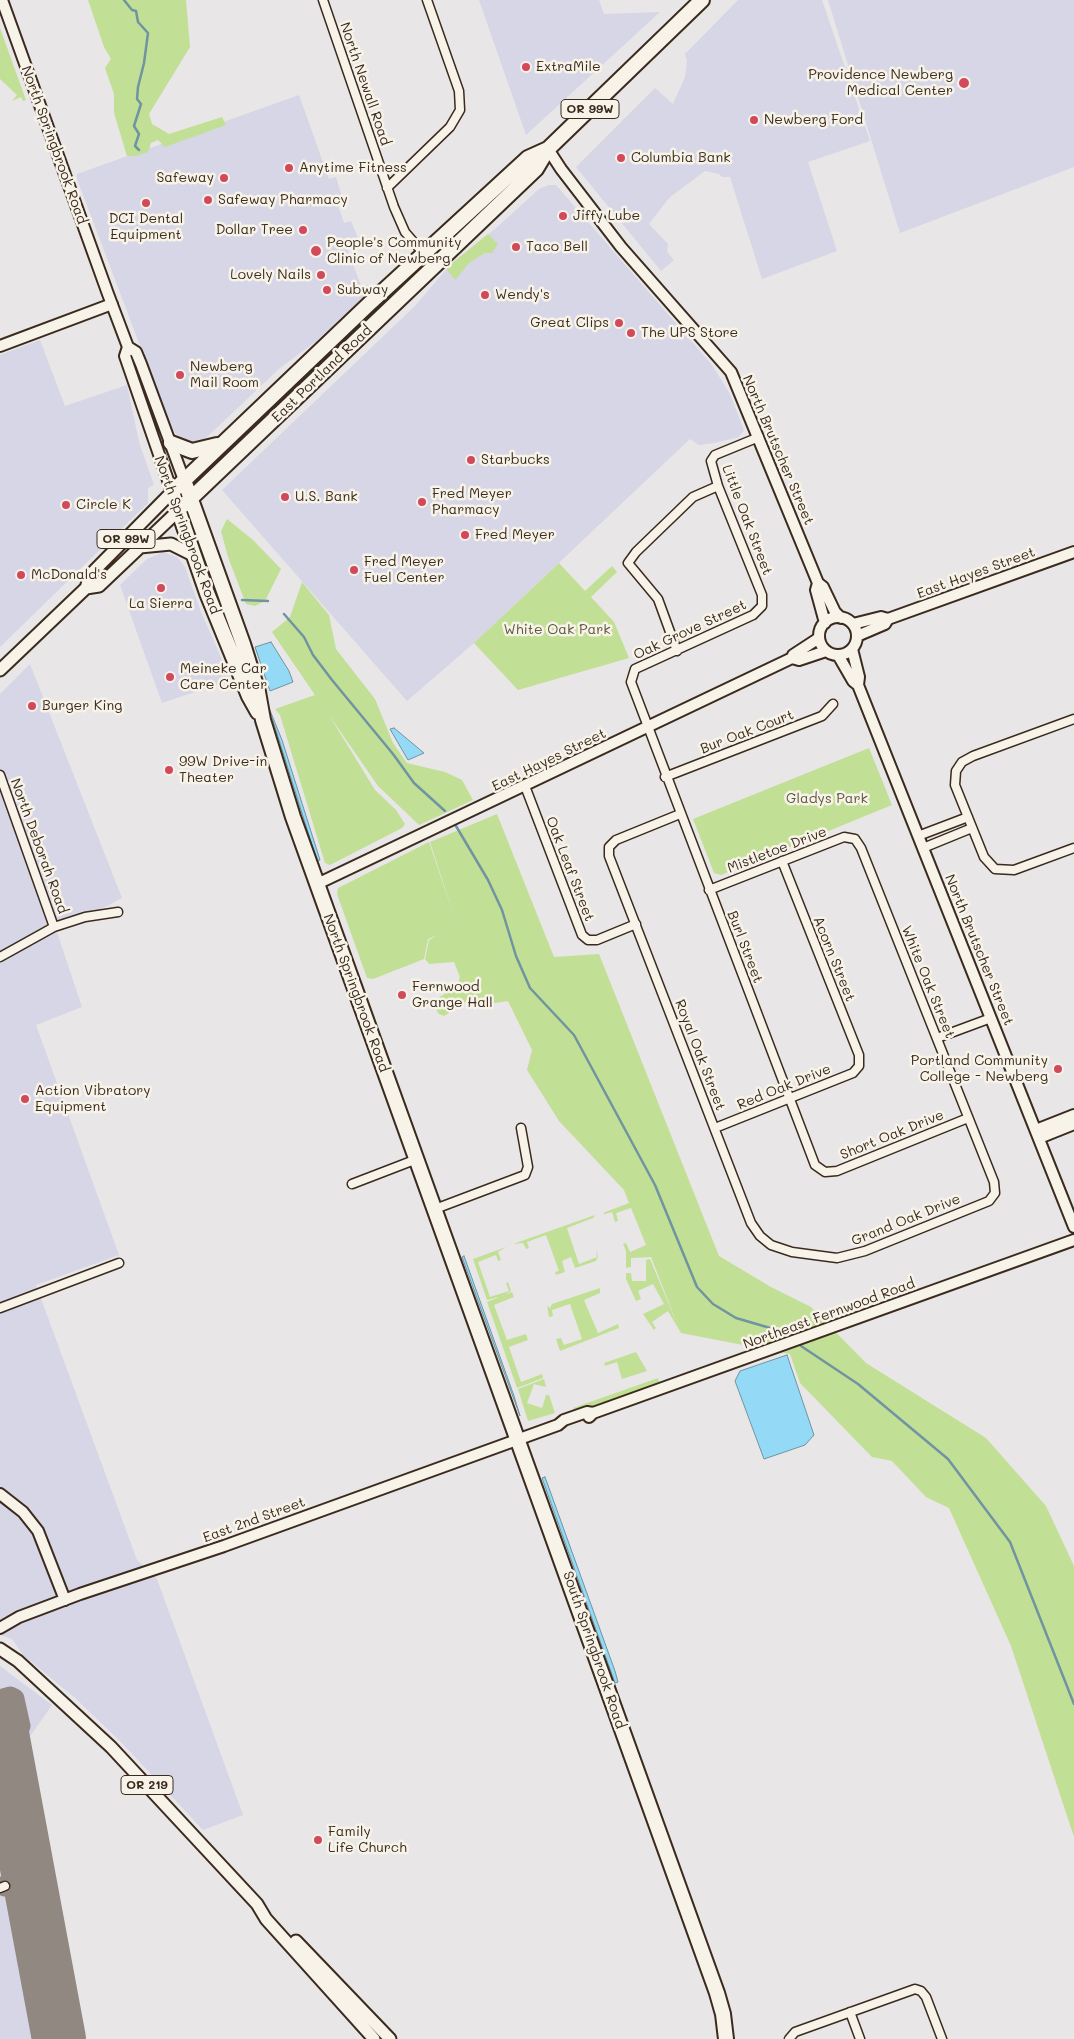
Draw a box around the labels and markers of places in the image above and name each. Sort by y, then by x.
place label: ExtraMile [536,59,601,75]
marker: ExtraMile [520,61,532,73]
place label: Providence Newberg Medical Center [808,67,953,100]
marker: Providence Newberg Medical Center [957,76,971,90]
place label: Newberg Ford [764,112,863,128]
marker: Newberg Ford [748,114,760,126]
place label: Columbia Bank [631,150,731,166]
marker: Columbia Bank [615,152,627,164]
place label: Anytime Fitness [299,160,407,176]
marker: Anytime Fitness [283,162,295,174]
place label: Safeway [156,170,214,186]
marker: Safeway [218,172,230,184]
place label: Safeway Pharmacy [218,192,348,208]
marker: Safeway Pharmacy [202,194,214,206]
marker: DCI Dental Equipment [140,197,152,209]
place label: Jiffy Lube [573,208,640,224]
marker: Jiffy Lube [557,210,569,222]
place label: DCI Dental Equipment [109,211,183,243]
place label: Dollar Tree [216,222,293,238]
marker: Dollar Tree [297,224,309,236]
place label: People's Community Clinic of Newberg [327,235,461,268]
place label: Taco Bell [526,239,588,255]
marker: Taco Bell [510,241,522,253]
marker: People's Community Clinic of Newberg [309,244,323,258]
place label: Lovely Nails [230,267,311,283]
marker: Lovely Nails [315,269,327,281]
place label: Subway [337,282,388,298]
marker: Subway [321,284,333,296]
place label: Wendy's [495,287,550,303]
marker: Wendy's [479,289,491,301]
place label: Great Clips [530,315,609,331]
marker: Great Clips [613,317,625,329]
place label: The UPS Store [641,325,738,341]
marker: The UPS Store [625,327,637,339]
place label: Newberg Mail Room [190,359,259,392]
marker: Newberg Mail Room [174,369,186,381]
place label: Starbucks [481,452,550,468]
marker: Starbucks [465,454,477,466]
place label: Fred Meyer Pharmacy [432,486,512,518]
place label: U.S. Bank [295,489,358,505]
marker: U.S. Bank [279,491,291,503]
marker: Fred Meyer Pharmacy [416,496,428,508]
place label: Circle K [76,497,131,513]
marker: Circle K [60,499,72,511]
place label: Fred Meyer [475,527,555,543]
marker: Fred Meyer [459,529,471,541]
place label: Fred Meyer Fuel Center [364,554,444,586]
marker: Fred Meyer Fuel Center [348,564,360,576]
place label: McDonald's [31,567,107,583]
marker: McDonald's [15,569,27,581]
marker: La Sierra [155,582,167,594]
place label: La Sierra [129,596,193,612]
place label: Meineke Car Care Center [180,661,267,694]
marker: Meineke Car Care Center [164,671,176,683]
place label: Burger King [42,698,122,714]
marker: Burger King [26,700,38,712]
place label: 99W Drive-in Theater [179,754,267,786]
marker: 99W Drive-in Theater [163,764,175,776]
place label: Fernwood Grange Hall [412,979,493,1012]
marker: Fernwood Grange Hall [396,989,408,1001]
place label: Portland Community College - Newberg [911,1053,1048,1086]
marker: Portland Community College - Newberg [1052,1063,1064,1075]
place label: Action Vibratory Equipment [35,1083,151,1116]
marker: Action Vibratory Equipment [19,1093,31,1105]
place label: Family Life Church [328,1824,407,1856]
marker: Family Life Church [312,1834,324,1846]

